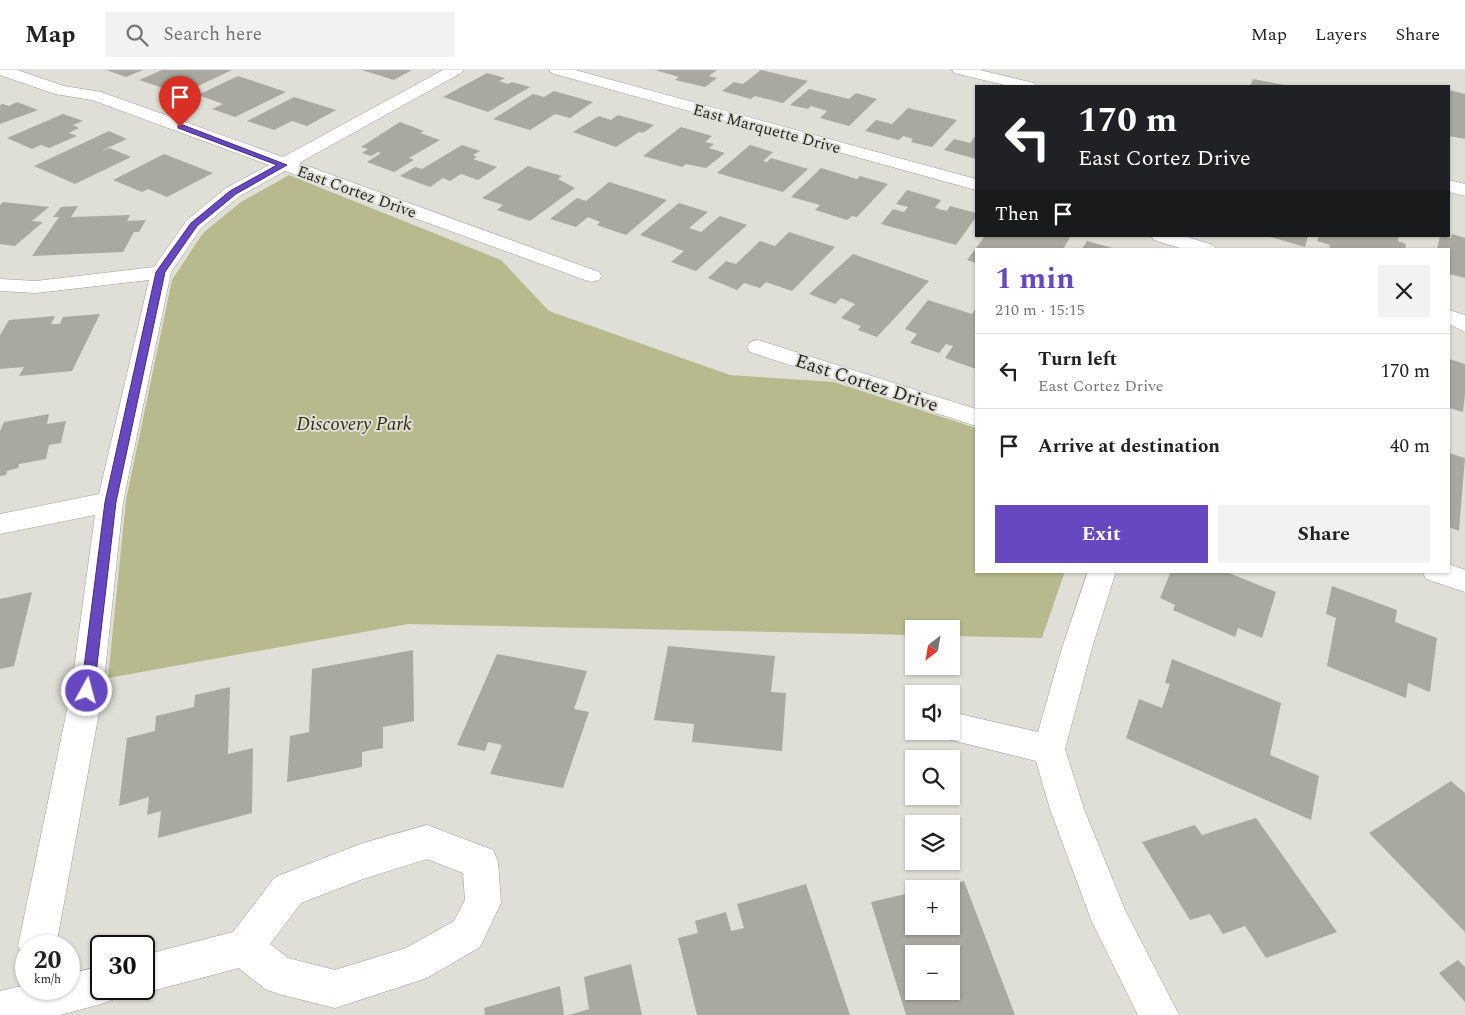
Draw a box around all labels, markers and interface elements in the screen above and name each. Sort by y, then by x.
search box [105,12,455,57]
text: Map [25,17,75,53]
text: Search here [163,20,262,49]
icon: search [123,21,151,49]
text: Map [1251,21,1287,48]
text: Layers [1315,21,1367,48]
text: Share [1395,21,1440,48]
pin [159,76,201,127]
icon: arrive [166,83,194,111]
text: 170 m [1078,94,1177,147]
street label: East Marquette Drive [690,98,843,160]
icon: left [995,105,1060,170]
text: East Cortez Drive [1078,142,1251,175]
street label: East Cortez Drive [294,159,420,225]
text: Then [995,200,1039,229]
icon: arrive [1049,200,1077,228]
text: 1 min [995,256,1075,302]
button: close [1378,265,1430,317]
text: 210 m · 15:15 [995,298,1085,322]
text: Turn left [1038,345,1117,374]
street label: East Cortez Drive [791,347,942,420]
icon: left [995,357,1023,385]
text: 170 m [1380,357,1430,386]
text: East Cortez Drive [1038,374,1164,398]
park label: Discovery Park [296,410,412,439]
icon: arrive [995,432,1023,460]
text: Arrive at destination [1038,432,1220,461]
text: 40 m [1390,432,1430,461]
button: Exit [995,505,1208,563]
button: Share [1218,505,1430,563]
north arrow [905,620,960,675]
map controls [905,620,960,1000]
position arrow [60,664,112,716]
button: sound [905,685,960,740]
button: search [905,750,960,805]
button: layers [905,815,960,870]
button: + [905,880,960,935]
speed limit sign: 30 [90,935,155,1000]
text: 20 [33,942,62,980]
button: − [905,945,960,1000]
text: km/h [34,970,61,989]

